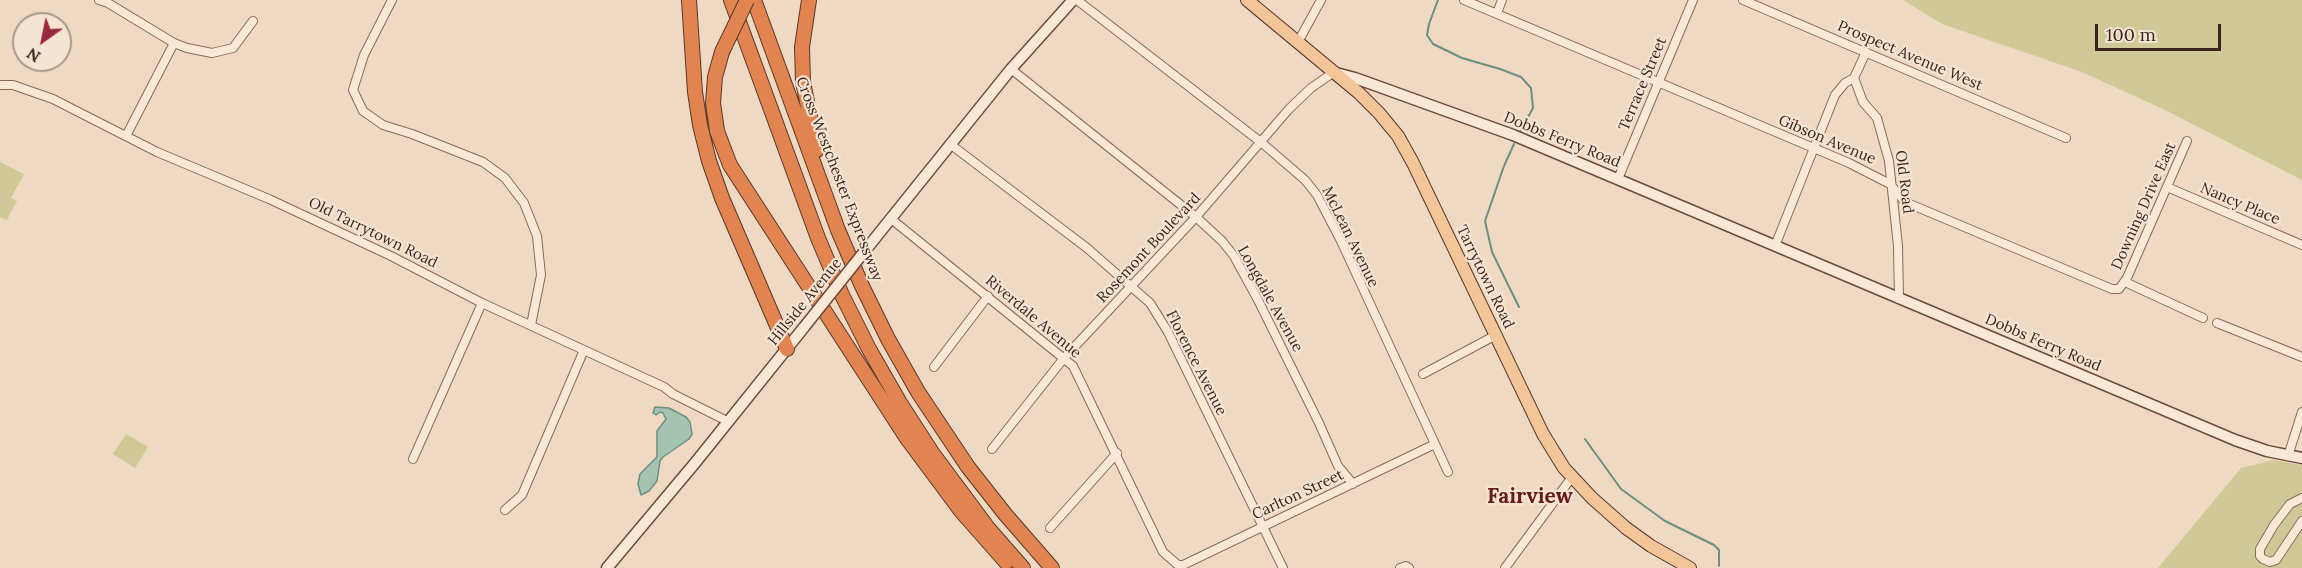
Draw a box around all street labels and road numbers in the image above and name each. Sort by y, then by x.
street label: Prospect Avenue West [1835,17,1985,95]
street label: Terrace Street [1615,34,1671,134]
street label: Cross Westchester Expressway [792,74,886,284]
street label: Dobbs Ferry Road [1501,108,1623,172]
street label: Gibson Avenue [1776,111,1878,169]
street label: Downing Drive East [2108,139,2180,273]
street label: Old Road [1891,149,1917,215]
street label: Nancy Place [2197,179,2283,229]
street label: McLean Avenue [1318,184,1382,290]
street label: Rosemont Boulevard [1093,189,1205,307]
street label: Old Tarrytown Road [306,194,440,272]
street label: Tarrytown Road [1452,222,1518,332]
street label: Longdale Avenue [1233,243,1307,355]
street label: Hillside Avenue [764,255,846,349]
street label: Riverdale Avenue [981,272,1085,362]
street label: Florence Avenue [1162,307,1230,419]
street label: Dobbs Ferry Road [1982,310,2104,376]
street label: Carlton Street [1249,466,1347,524]

